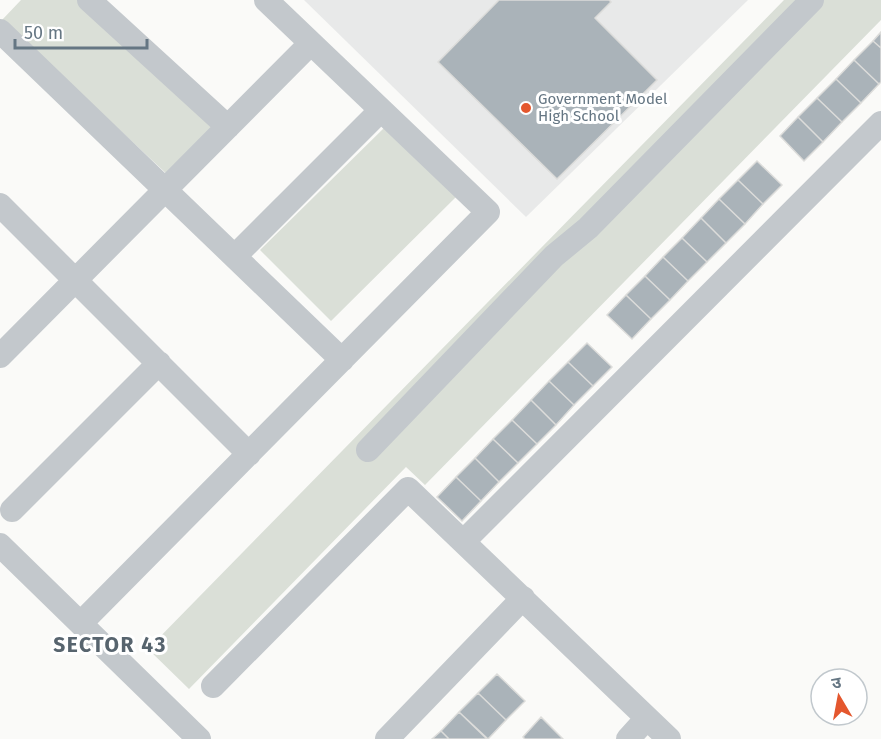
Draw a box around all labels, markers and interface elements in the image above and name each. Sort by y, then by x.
scale bar [15,12,147,50]
text: 50 m [24,22,63,44]
place label: Government Model High School [538,90,668,125]
marker: Government Model High School [519,101,533,115]
district label: SECTOR 43 [53,632,167,658]
north arrow [809,667,869,727]
text: उ [830,672,843,693]

